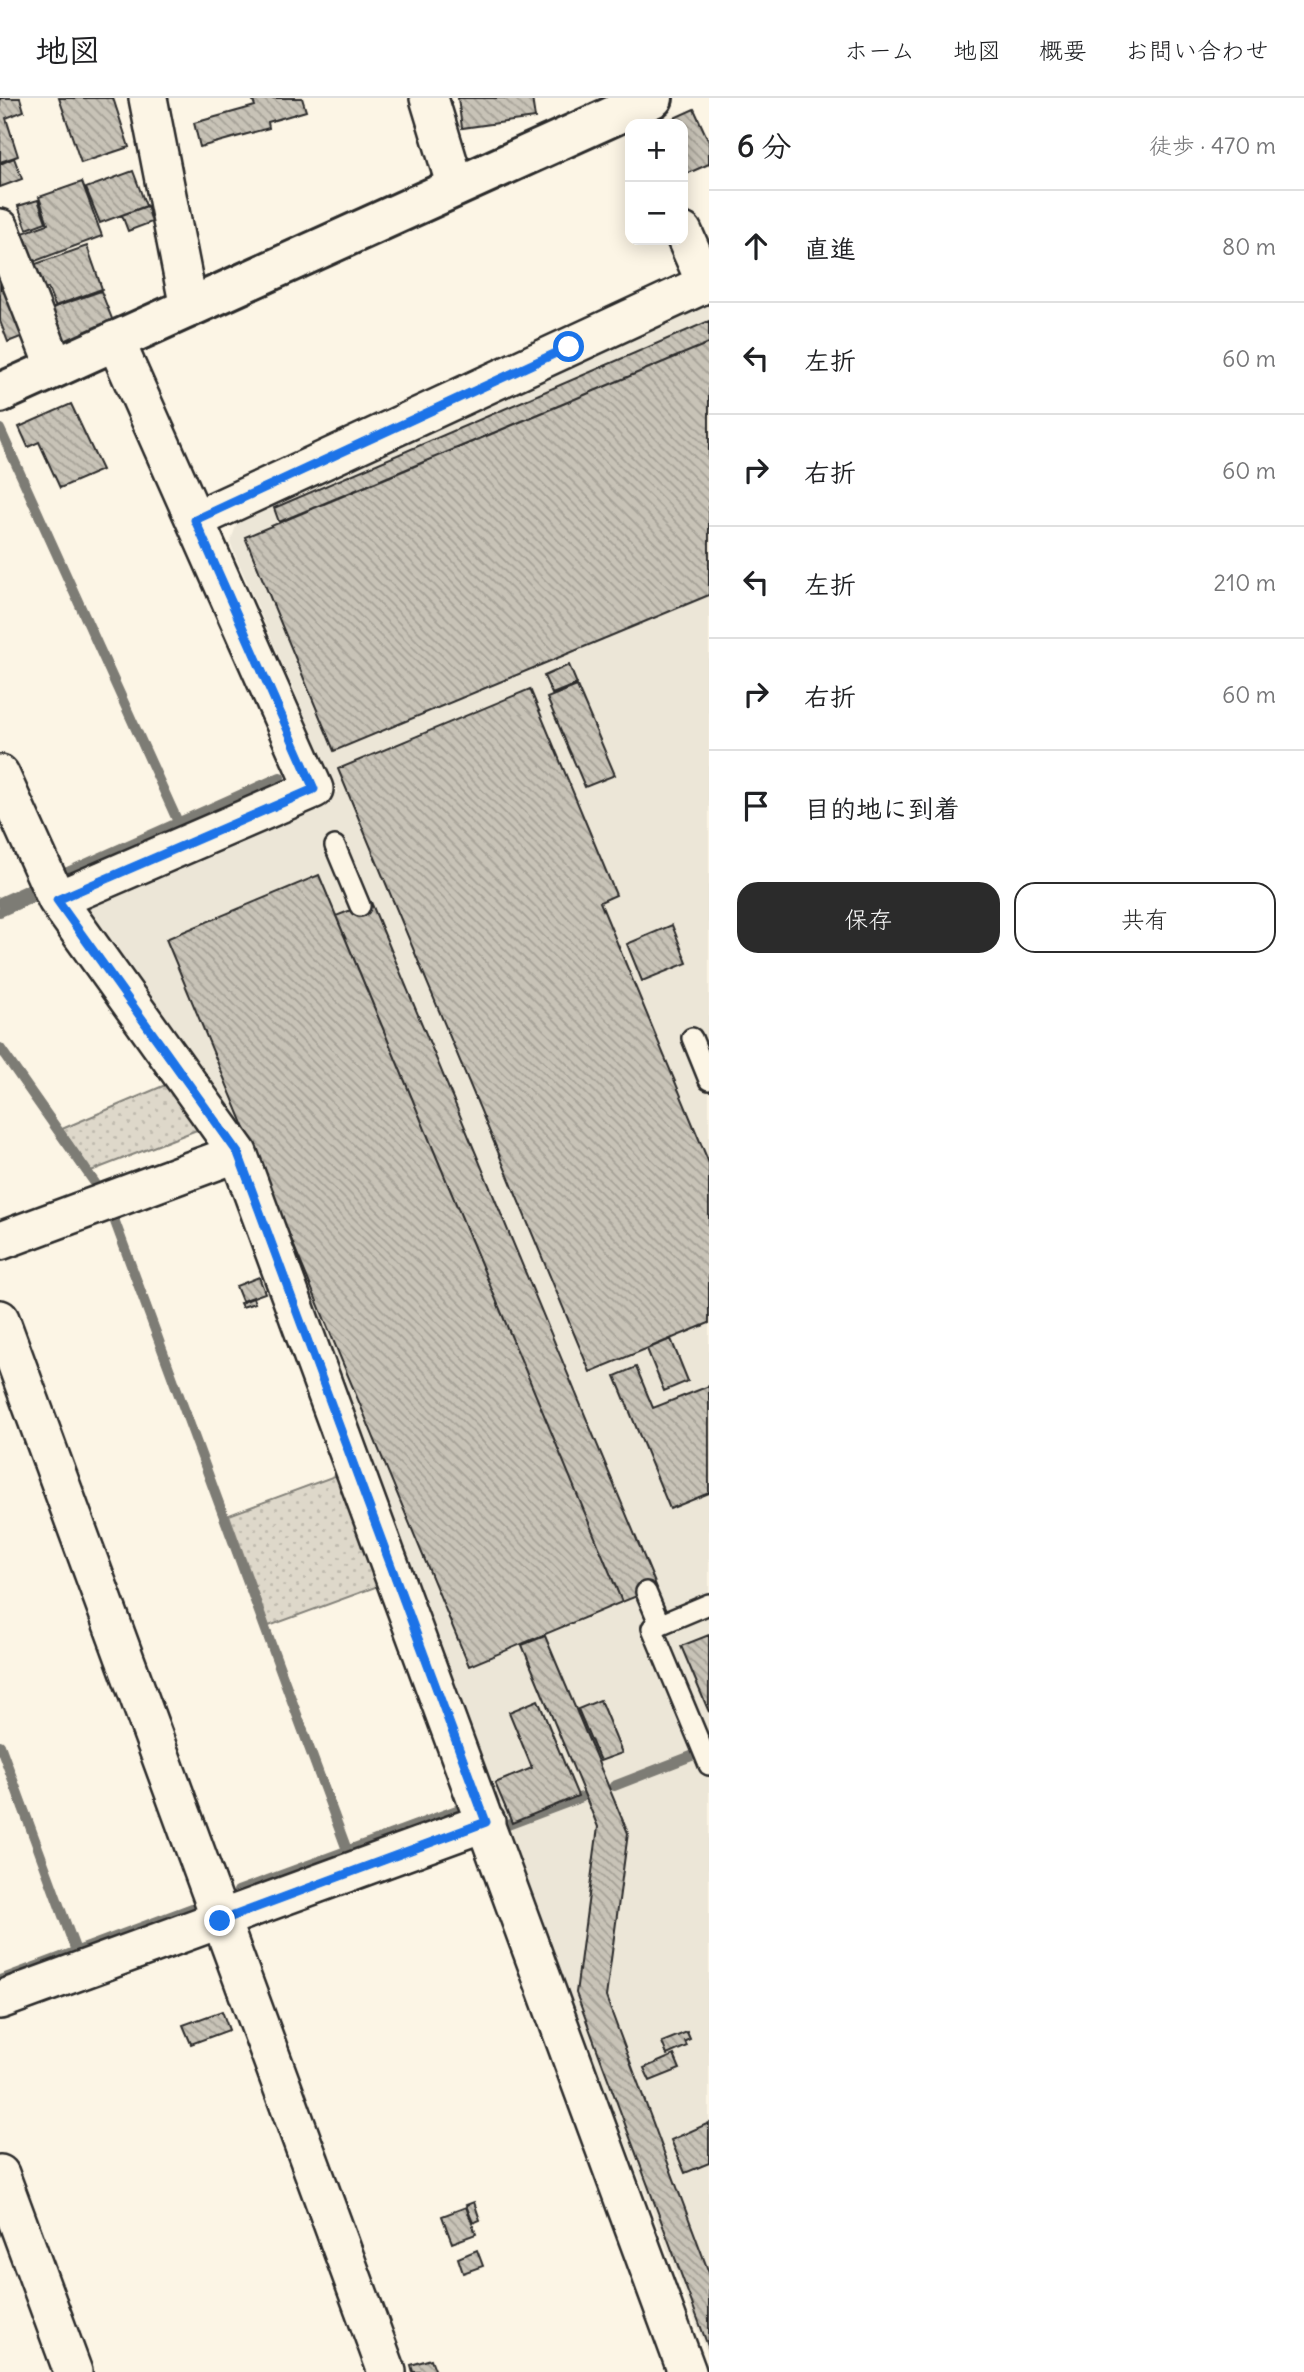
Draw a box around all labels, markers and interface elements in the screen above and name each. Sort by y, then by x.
text: 地図 [35,29,101,71]
text: ホーム [844,35,915,65]
text: 地図 [953,35,1001,65]
text: 概要 [1039,35,1087,65]
text: お問い合わせ [1125,35,1269,65]
map controls [625,119,688,245]
button: + [625,119,688,182]
text: 6 分 [737,127,791,165]
text: 徒歩 · 470 m [1149,131,1276,160]
button: − [625,182,688,245]
icon: ahead [737,227,775,265]
text: 直進 [804,232,856,265]
text: 80 m [1222,232,1276,261]
route start [553,331,584,362]
icon: left [737,339,775,377]
text: 左折 [804,344,856,377]
text: 60 m [1222,344,1276,373]
icon: right [737,451,775,489]
text: 右折 [804,456,856,489]
text: 60 m [1222,456,1276,485]
icon: left [737,563,775,601]
text: 左折 [804,568,856,601]
text: 210 m [1213,568,1276,597]
icon: right [737,675,775,713]
text: 右折 [804,680,856,713]
text: 60 m [1222,680,1276,709]
icon: arrive [737,787,775,825]
text: 目的地に到着 [804,792,960,825]
button: 保存 [737,882,1000,953]
button: 共有 [1014,882,1276,953]
route end [204,1905,235,1936]

